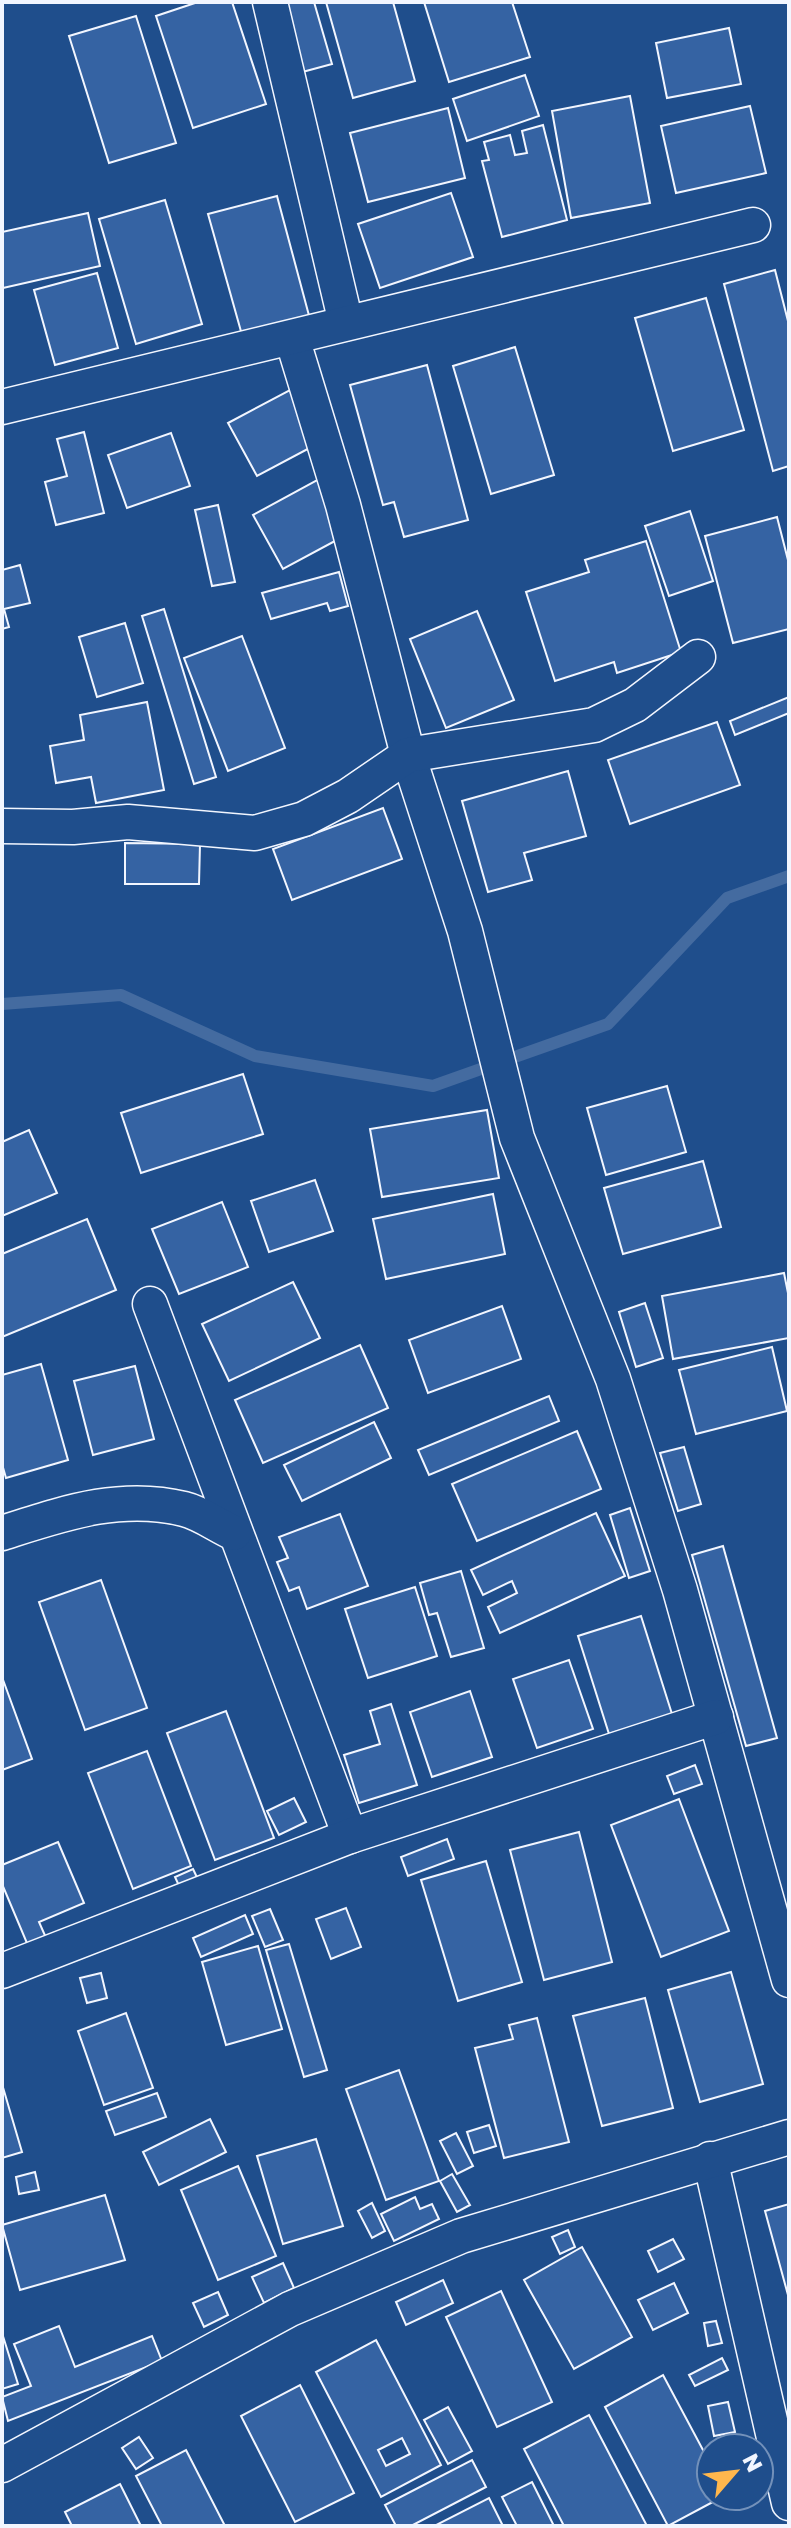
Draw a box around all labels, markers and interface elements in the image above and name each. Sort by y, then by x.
north arrow [695,2432,775,2512]
text: N [737,2449,769,2476]

